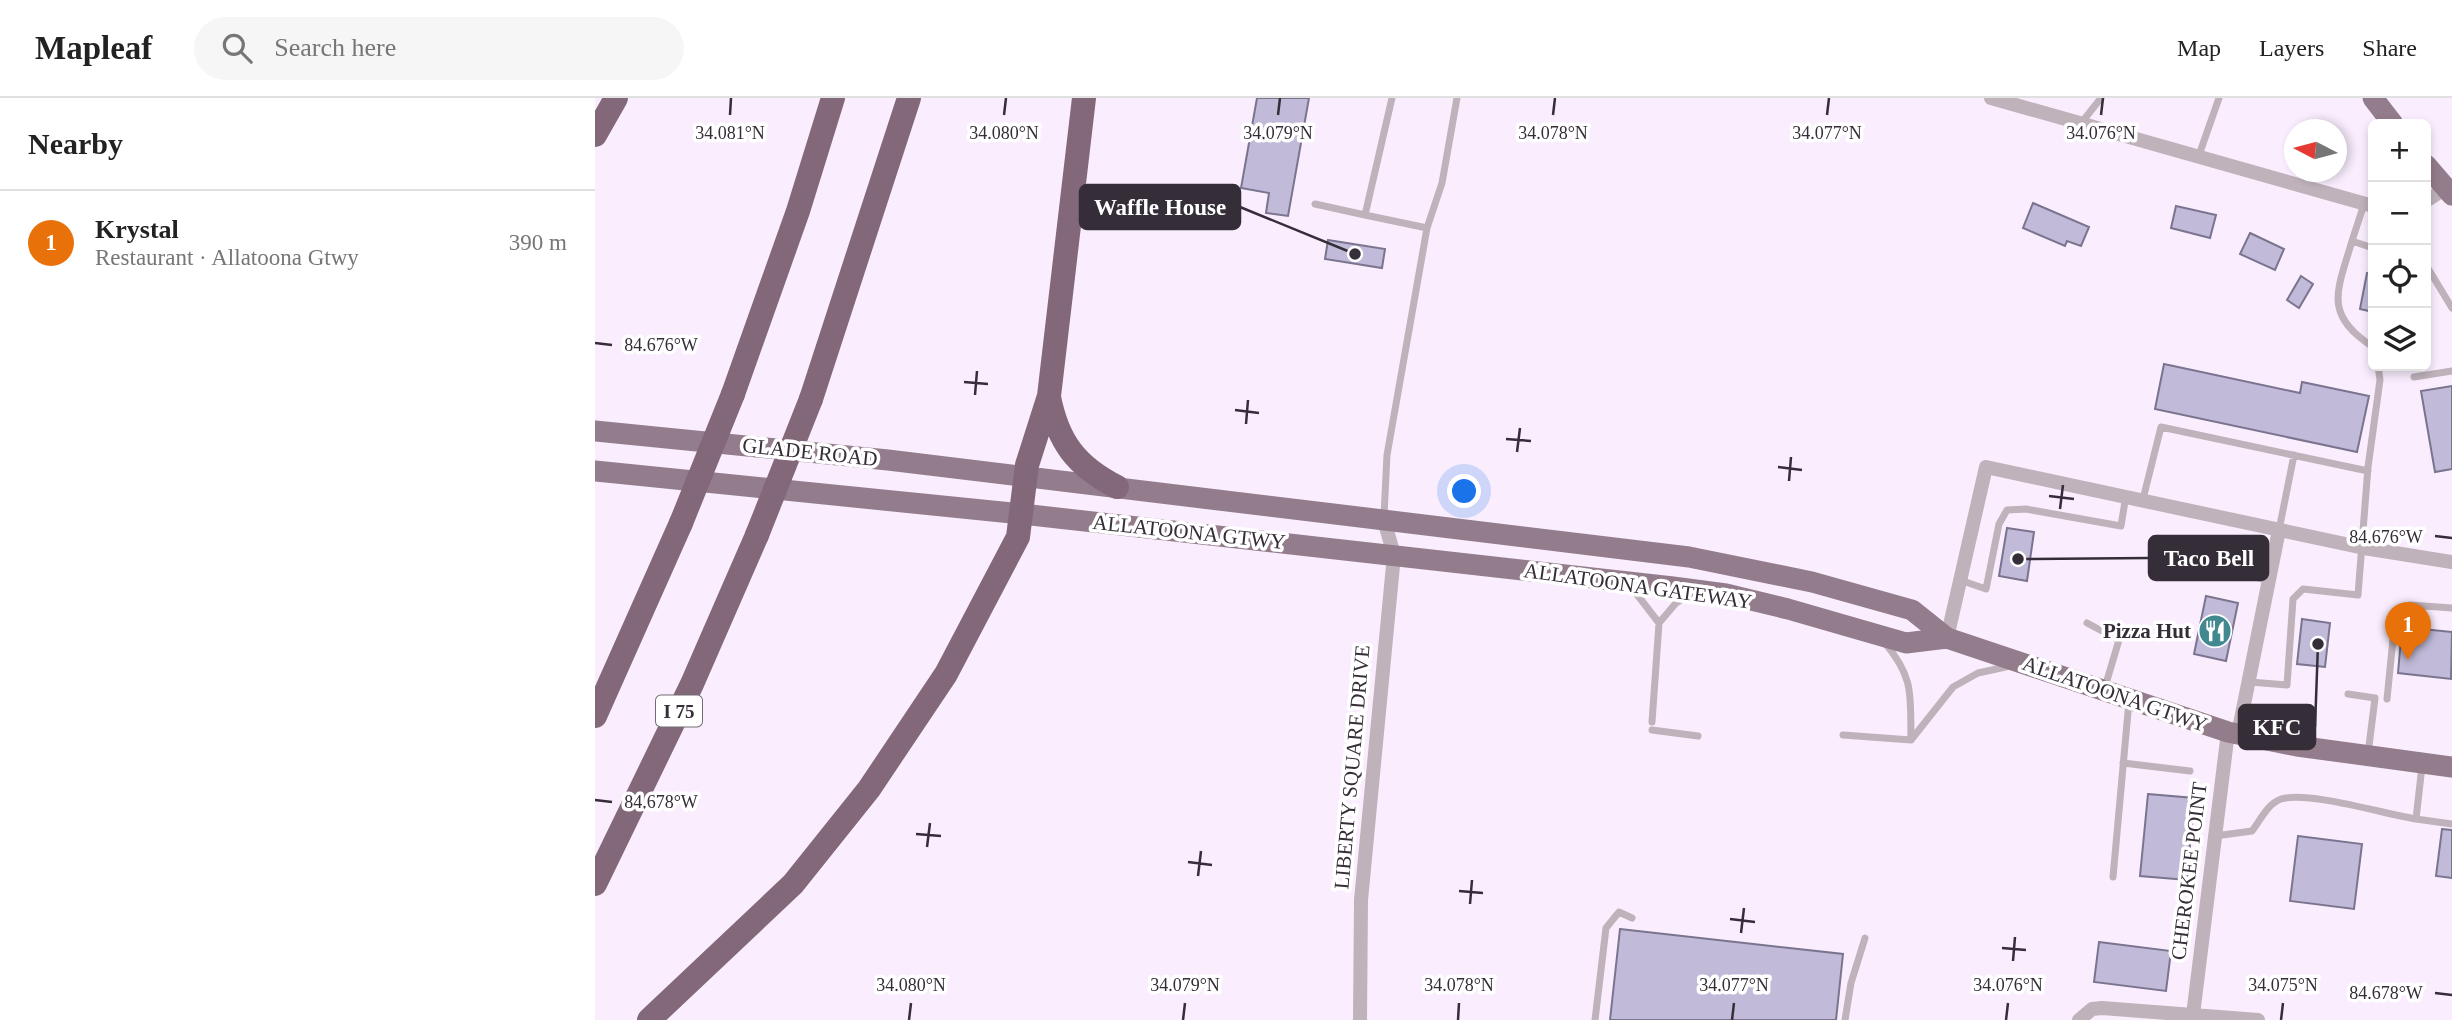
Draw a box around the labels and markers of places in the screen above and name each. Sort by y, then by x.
callout: Waffle House [1080,185,1240,229]
callout: Taco Bell [2149,536,2268,580]
pin: 1 [2385,602,2431,660]
restaurant icon: Pizza Hut [2196,612,2234,650]
place label: Pizza Hut [2103,619,2191,643]
callout: KFC [2239,705,2315,749]

